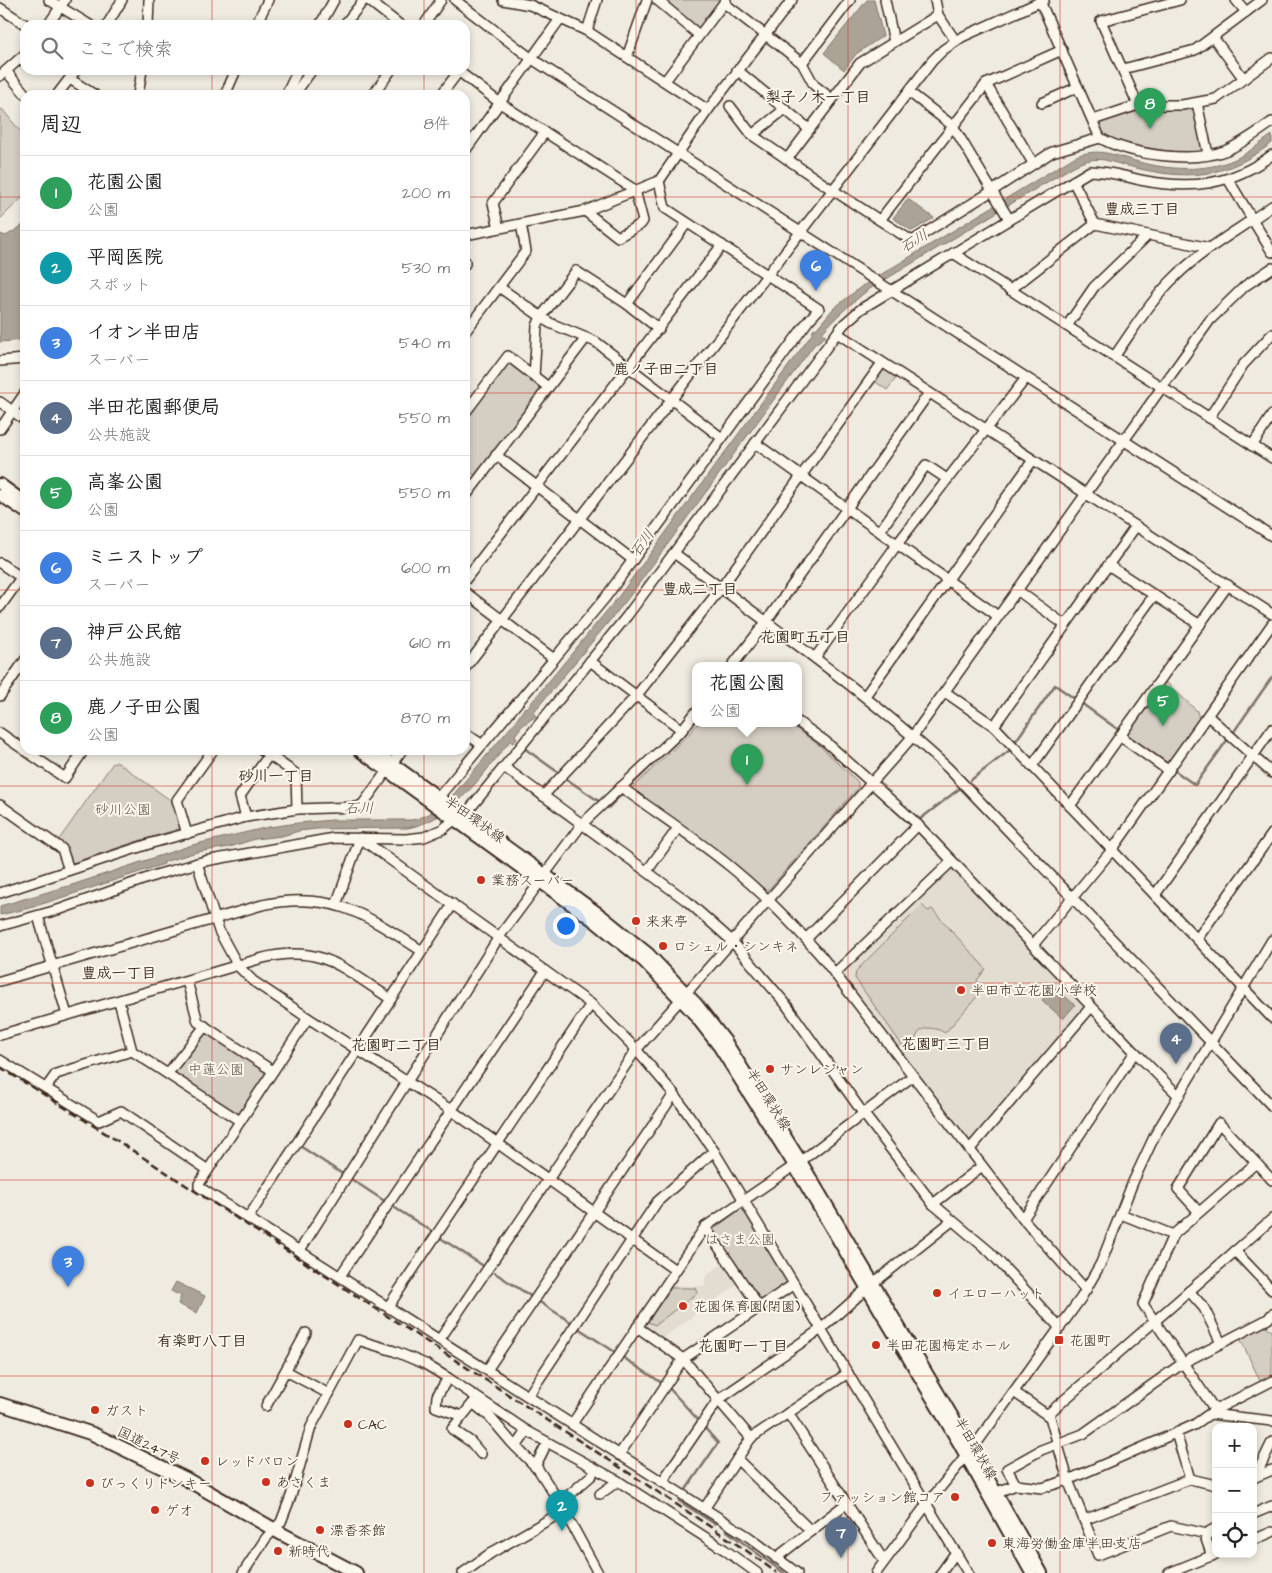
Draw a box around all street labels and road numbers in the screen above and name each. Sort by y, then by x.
street label: 半田環状線 [440,792,509,848]
street label: 半田環状線 [741,1065,795,1135]
street label: 半田環状線 [949,1413,1001,1484]
street label: 国道247号 [114,1422,184,1470]

